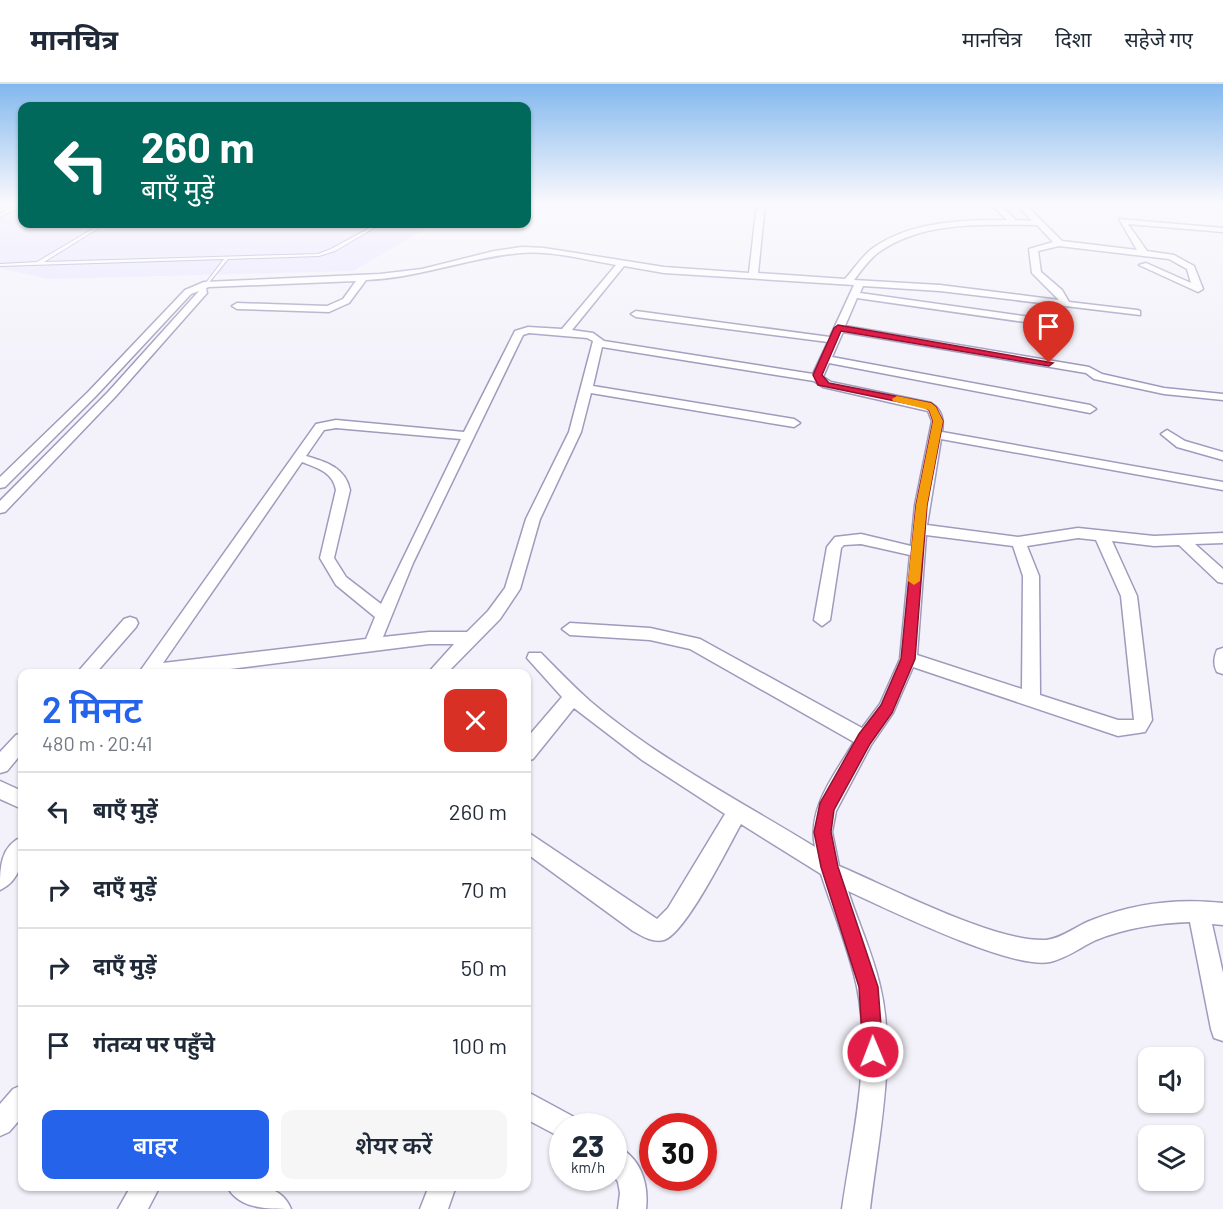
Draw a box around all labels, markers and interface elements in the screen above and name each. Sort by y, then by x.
text: मानचित्र [30,22,118,56]
text: मानचित्र [962,26,1022,51]
text: दिशा [1055,26,1091,51]
text: सहेजे गए [1124,26,1193,51]
text: 260 m [141,121,254,171]
icon: left [42,126,120,204]
text: बाएँ मुड़ें [141,172,214,204]
pin [1023,301,1074,363]
icon: arrive [1032,310,1065,343]
text: 2 मिनट [42,687,142,730]
button: close [444,689,507,752]
text: 480 m · 20:41 [42,731,152,755]
icon: left [42,795,75,828]
text: बाएँ मुड़ें [93,796,158,822]
text: 260 m [449,798,507,824]
icon: right [42,873,75,906]
text: दाएँ मुड़ें [93,874,156,900]
text: 70 m [462,876,507,902]
icon: right [42,951,75,984]
text: दाएँ मुड़ें [93,952,156,978]
text: 50 m [461,954,507,980]
position arrow [841,1020,905,1084]
icon: arrive [42,1029,75,1062]
text: गंतव्य पर पहुँचे [93,1030,215,1056]
text: 100 m [452,1032,507,1058]
map controls [1138,1047,1204,1191]
button: sound [1138,1047,1204,1113]
button: बाहर [42,1110,269,1179]
button: शेयर करें [281,1110,507,1179]
speed limit sign: 30 [639,1113,717,1191]
button: layers [1138,1125,1204,1191]
text: 23 [572,1127,604,1163]
text: km/h [571,1158,605,1176]

